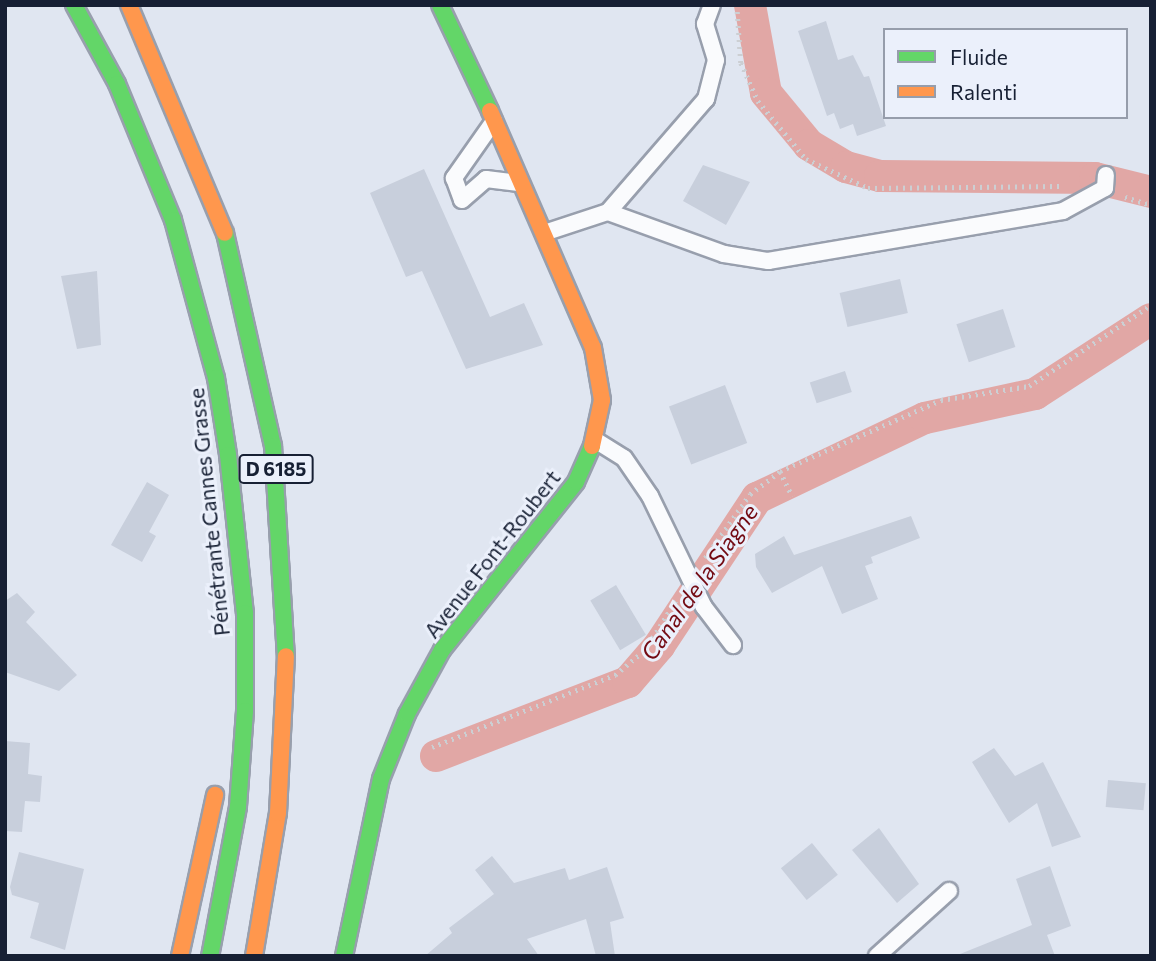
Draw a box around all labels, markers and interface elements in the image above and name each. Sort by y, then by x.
legend [883,28,1128,119]
text: Fluide [950,44,1008,69]
text: Ralenti [950,79,1017,104]
street label: Pénétrante Cannes Grasse [183,387,235,637]
road number: D 6185 [238,454,314,484]
street label: Avenue Font-Roubert [419,465,565,643]
water label: Canal de la Siagne [635,499,763,665]

